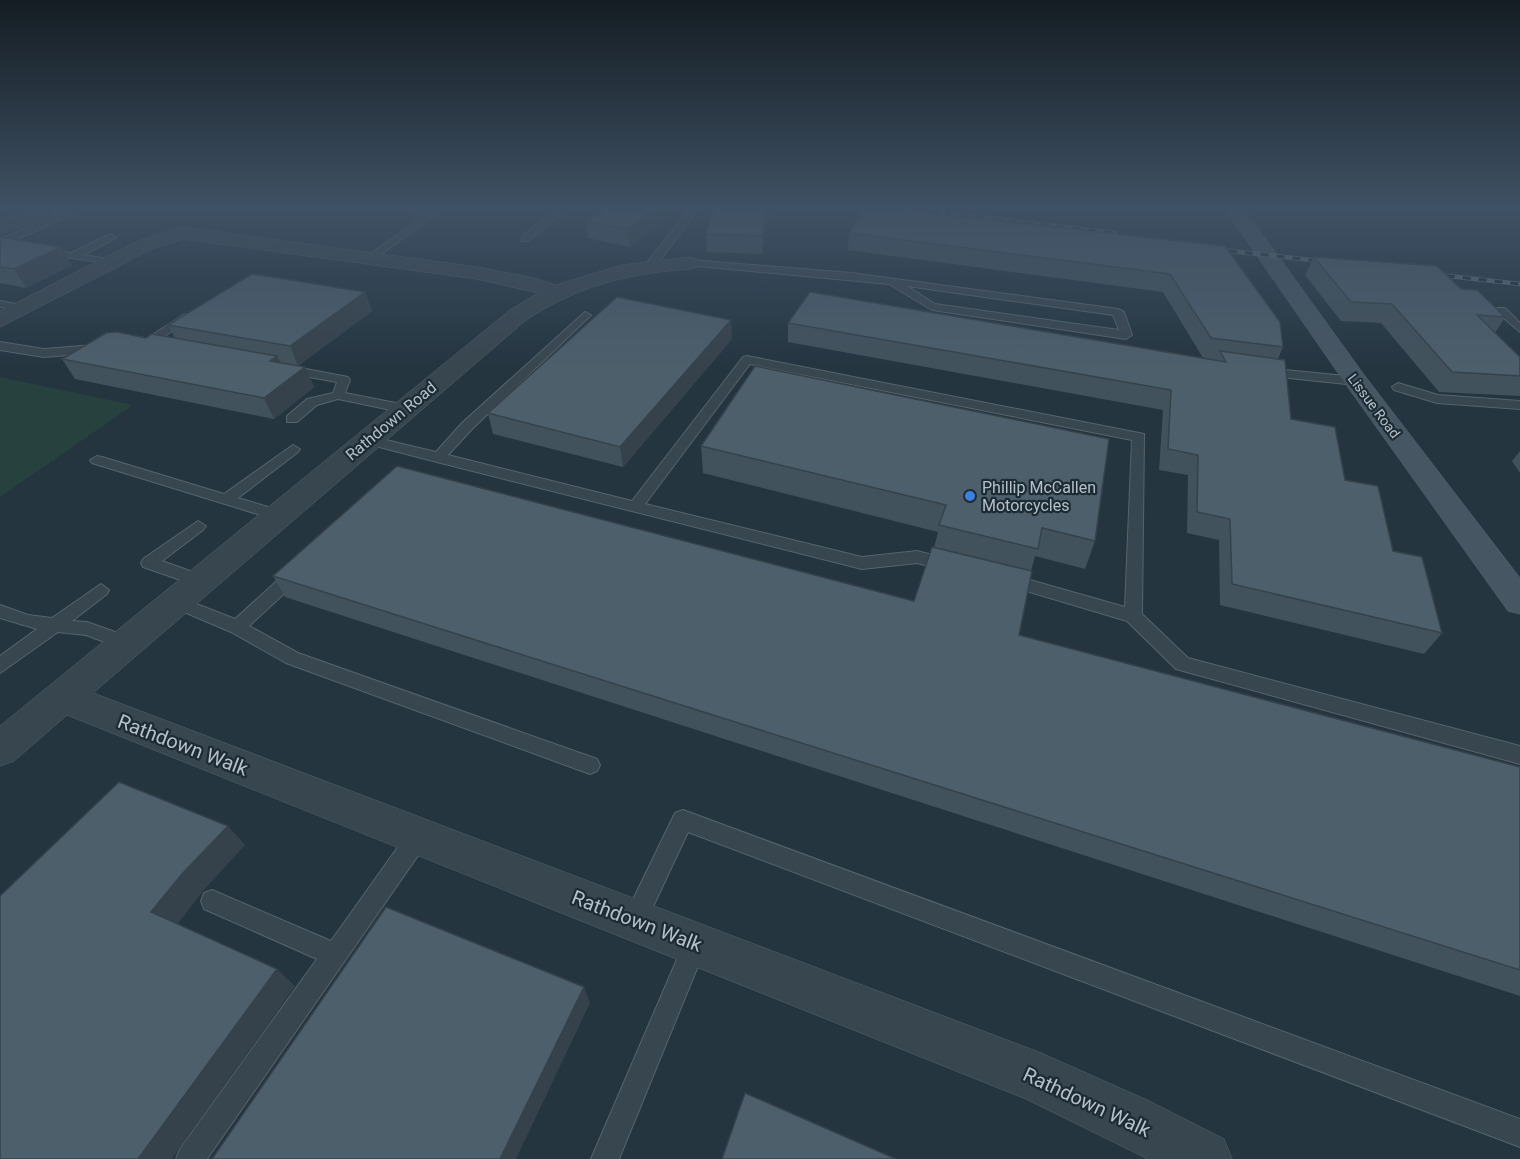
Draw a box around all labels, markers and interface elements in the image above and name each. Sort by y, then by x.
street label: Lissue Road [1345,371,1403,441]
street label: Rathdown Road [342,378,440,464]
place label: Phillip McCallen Motorcycles [982,478,1096,515]
marker: Phillip McCallen Motorcycles [963,489,977,503]
street label: Rathdown Walk [114,709,252,781]
street label: Rathdown Walk [568,885,706,957]
street label: Rathdown Walk [1019,1062,1155,1142]

